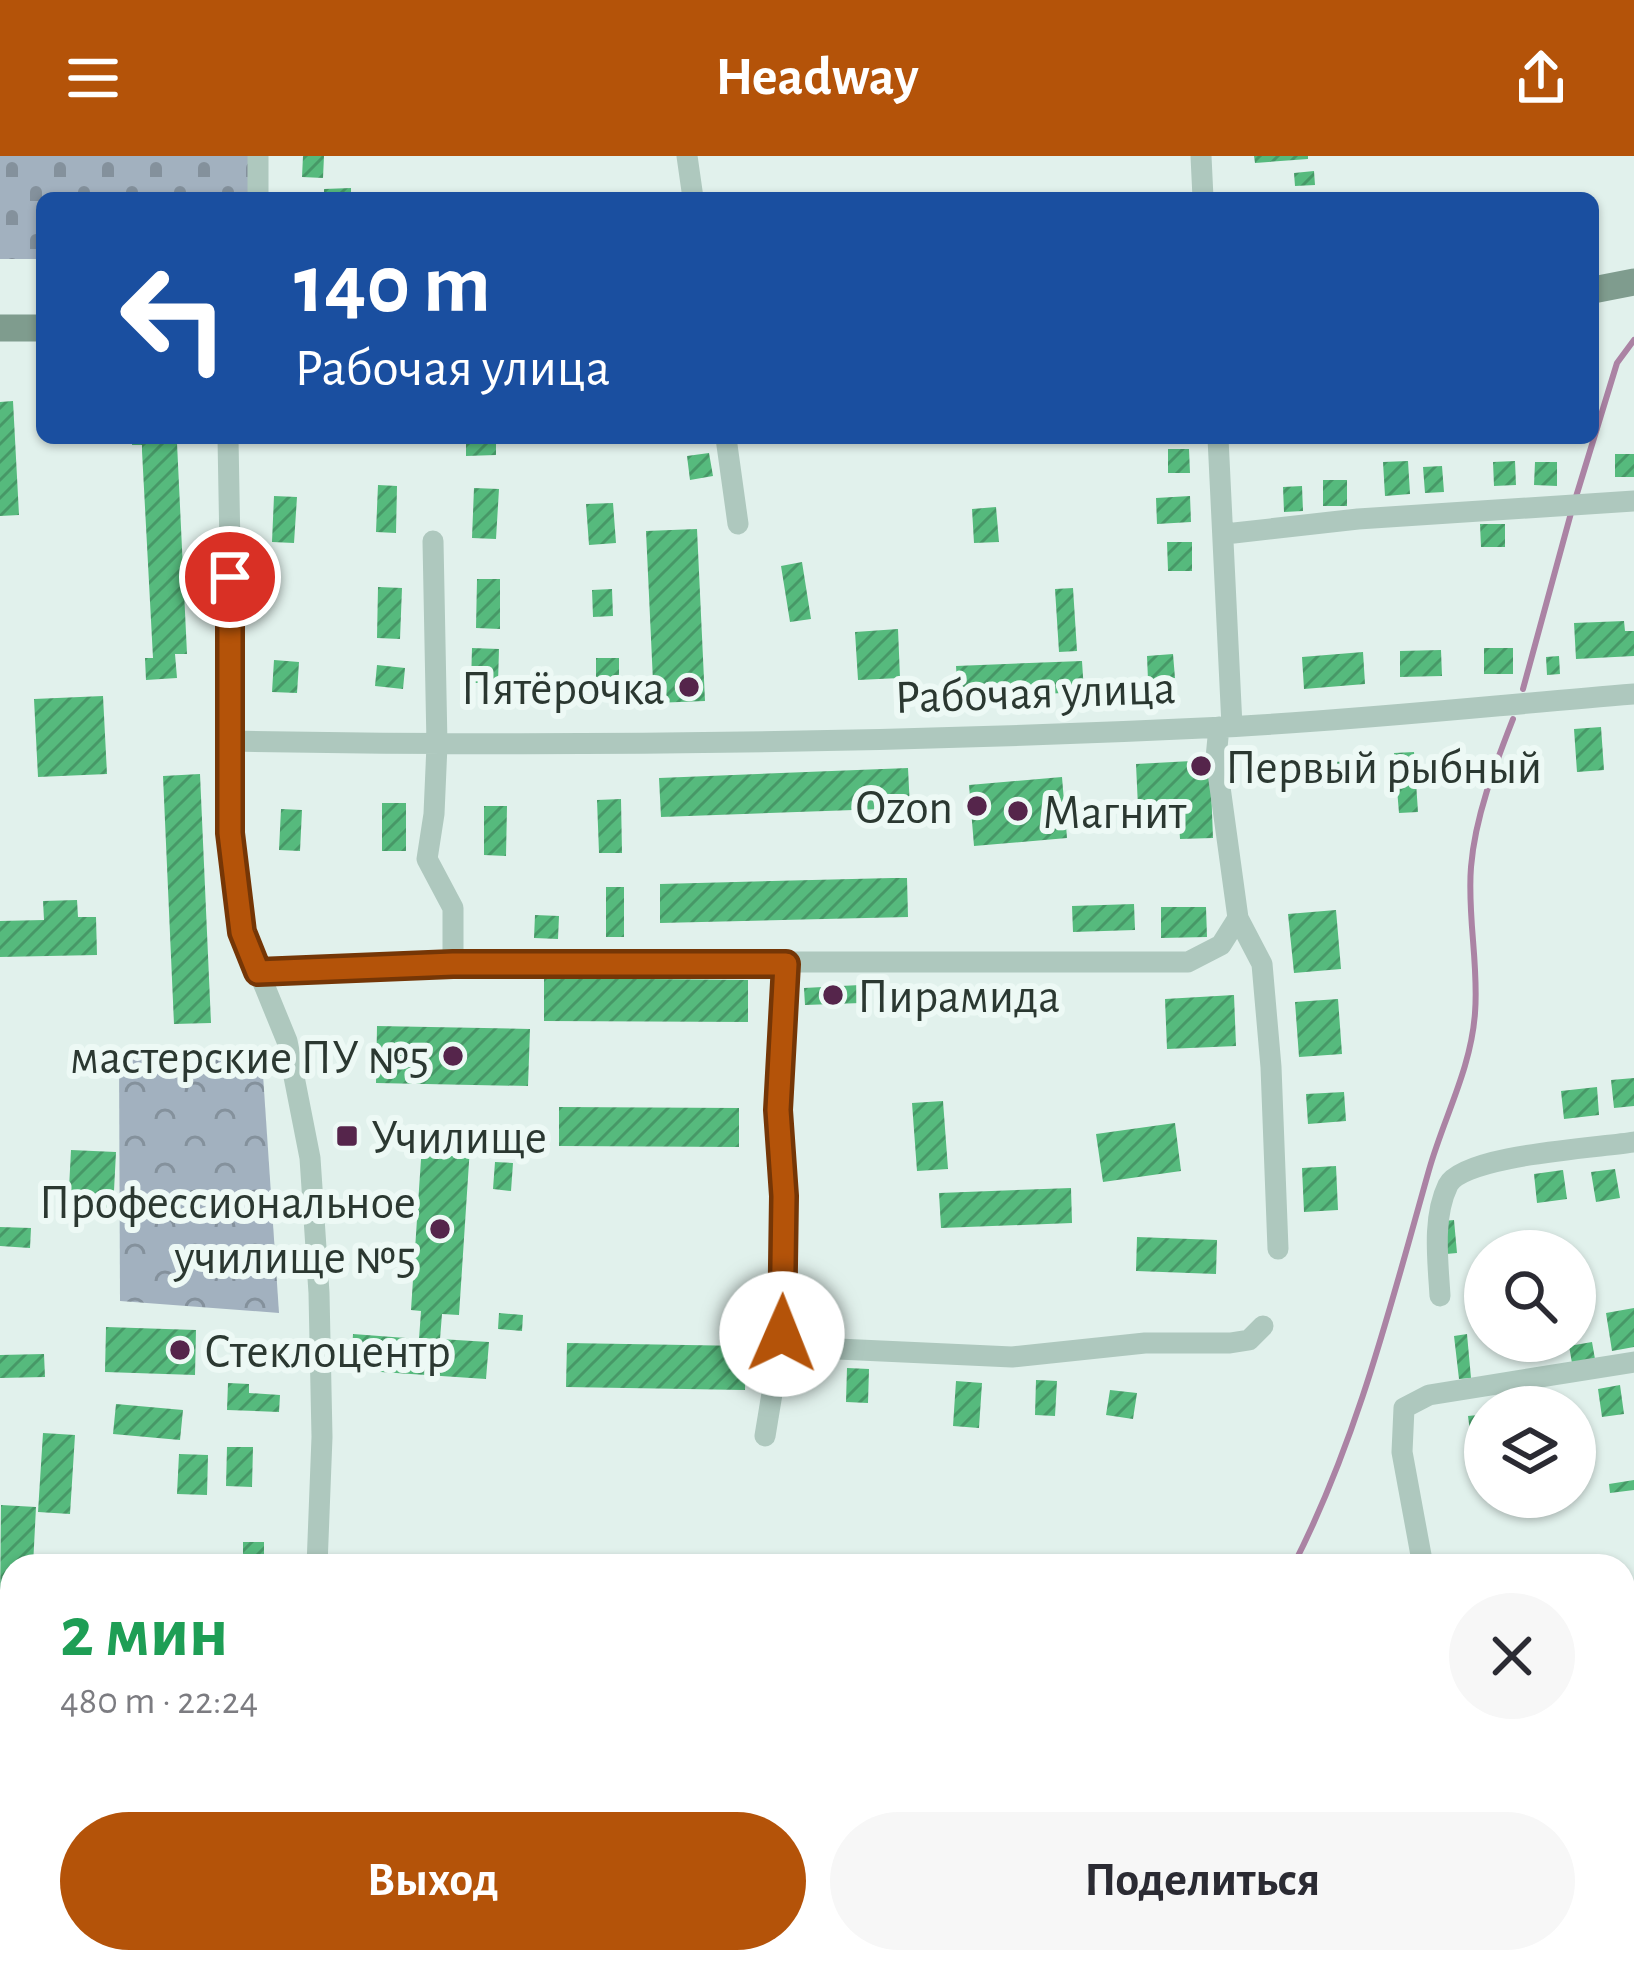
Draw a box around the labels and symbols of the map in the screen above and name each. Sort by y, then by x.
pin [179,526,281,628]
street label: Рабочая улица [894,665,1176,723]
place label: Пятёрочка [461,666,665,714]
marker: Пятёрочка [676,674,702,700]
place label: Первый рыбный [1225,745,1542,793]
marker: Первый рыбный [1188,753,1214,779]
place label: Ozon [856,785,953,833]
place label: Магнит [1042,790,1187,838]
marker: Ozon [964,793,990,819]
marker: Магнит [1005,798,1031,824]
place label: Пирамида [857,974,1060,1022]
marker: Пирамида [820,982,846,1008]
place label: мастерские ПУ №5 [70,1035,429,1083]
marker: мастерские ПУ №5 [440,1043,466,1069]
place label: Училище [371,1115,547,1163]
marker: Училище [334,1123,360,1149]
place label: Профессиональное училище №5 [39,1180,416,1283]
marker: Профессиональное училище №5 [427,1216,453,1242]
position arrow [719,1271,845,1397]
place label: Стеклоцентр [204,1329,451,1377]
marker: Стеклоцентр [167,1337,193,1363]

